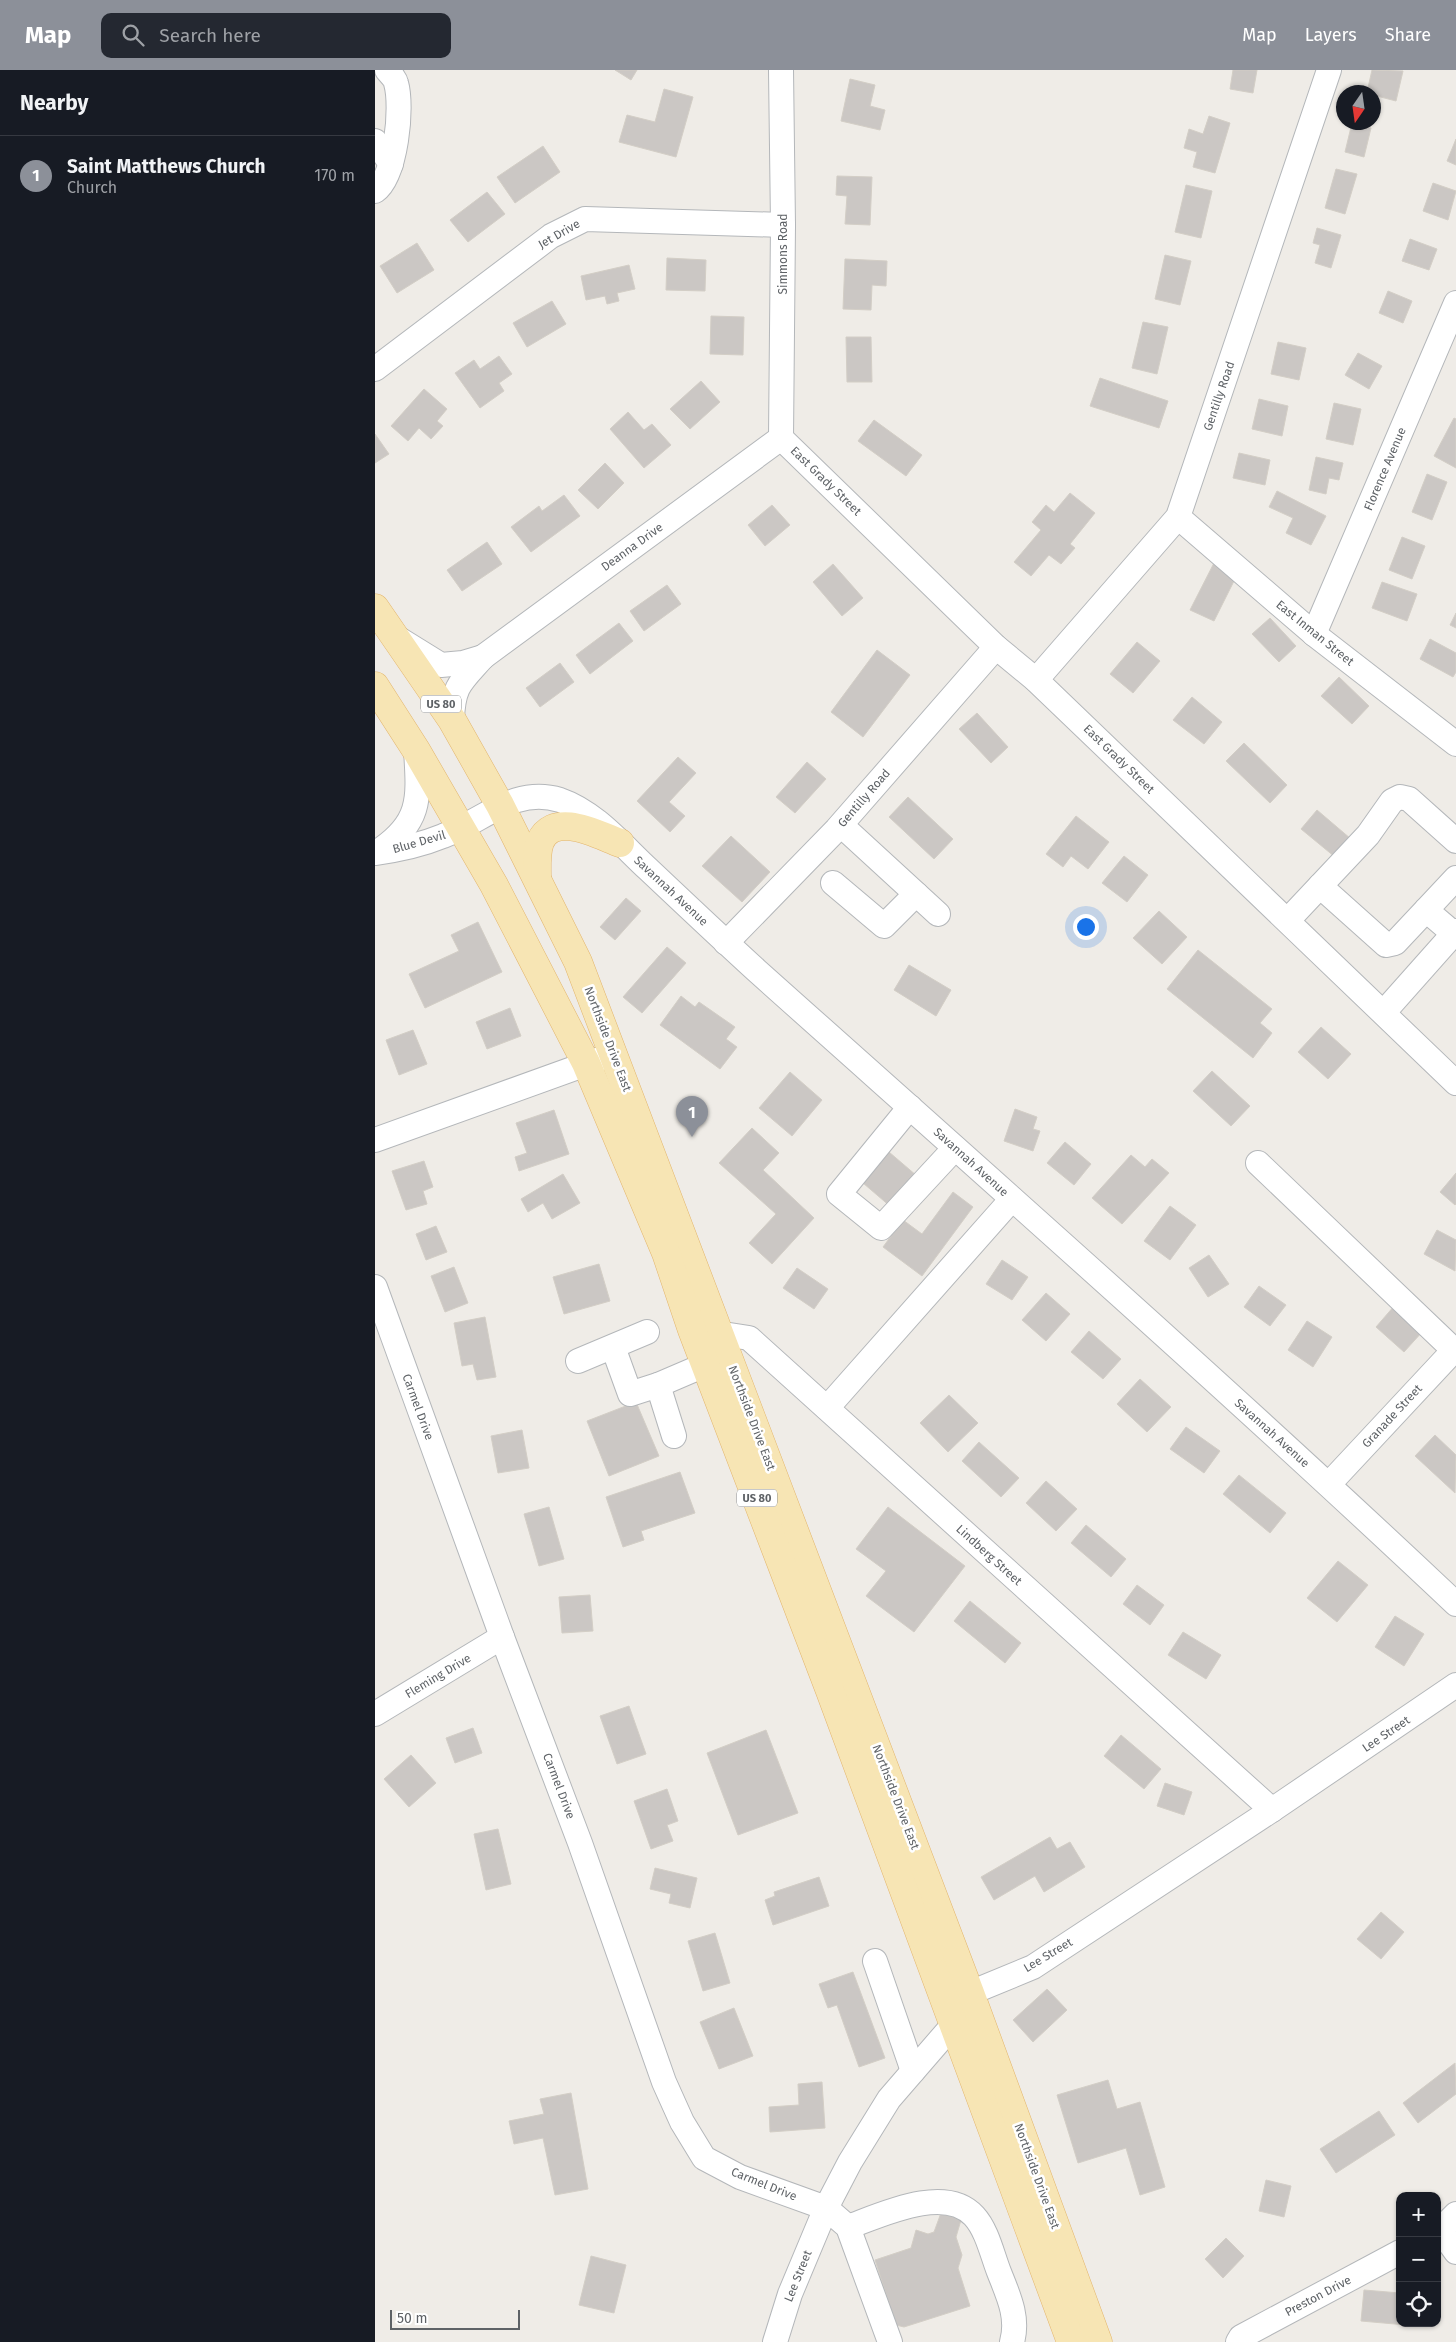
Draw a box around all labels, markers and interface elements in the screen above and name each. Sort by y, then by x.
search box [101,13,451,58]
text: Map [25,21,71,49]
icon: search [119,21,147,49]
text: Search here [159,24,261,47]
text: Map [1242,24,1277,46]
text: Layers [1305,24,1357,46]
text: Share [1385,24,1431,46]
north arrow [1336,85,1381,130]
text: Nearby [20,90,88,116]
text: Saint Matthews Church [67,155,266,178]
text: 1 [32,166,40,185]
text: 170 m [314,166,355,185]
text: Church [67,178,117,197]
street label: Simmons Road [776,214,790,295]
street label: Jet Drive [536,216,582,252]
street label: Gentilly Road [1201,359,1237,433]
street label: Florence Avenue [1361,425,1409,513]
street label: East Grady Street [788,444,865,519]
street label: Deanna Drive [599,520,665,574]
street label: East Inman Street [1273,597,1357,669]
road number: US 80 [421,696,461,712]
street label: East Grady Street [1081,722,1158,797]
street label: Gentilly Road [835,766,893,830]
street label: Blue Devil [391,828,448,856]
street label: Savannah Avenue [631,853,711,929]
your location [1073,914,1099,940]
street label: Northside Drive East [582,985,635,1094]
pin: 1 [676,1096,708,1137]
street label: Savannah Avenue [931,1125,1011,1199]
street label: Northside Drive East [726,1364,779,1473]
street label: Carmel Drive [400,1372,436,1442]
street label: Granade Street [1359,1381,1425,1451]
street label: Savannah Avenue [1232,1396,1312,1470]
road number: US 80 [737,1490,777,1506]
street label: Lindberg Street [953,1522,1025,1589]
street label: Fleming Drive [403,1651,473,1701]
street label: Lee Street [1359,1713,1413,1755]
street label: Northside Drive East [870,1743,923,1852]
street label: Carmel Drive [540,1751,578,1821]
street label: Lee Street [1021,1935,1076,1975]
street label: Northside Drive East [1011,2121,1063,2231]
street label: Carmel Drive [729,2165,799,2203]
map controls [1396,2192,1441,2327]
button: + [1396,2192,1441,2237]
button: − [1396,2237,1441,2282]
street label: Lee Street [781,2247,815,2304]
street label: Preston Drive [1283,2273,1353,2319]
button: locate [1396,2282,1441,2327]
scale bar [390,2307,520,2330]
text: 50 m [397,2310,428,2327]

